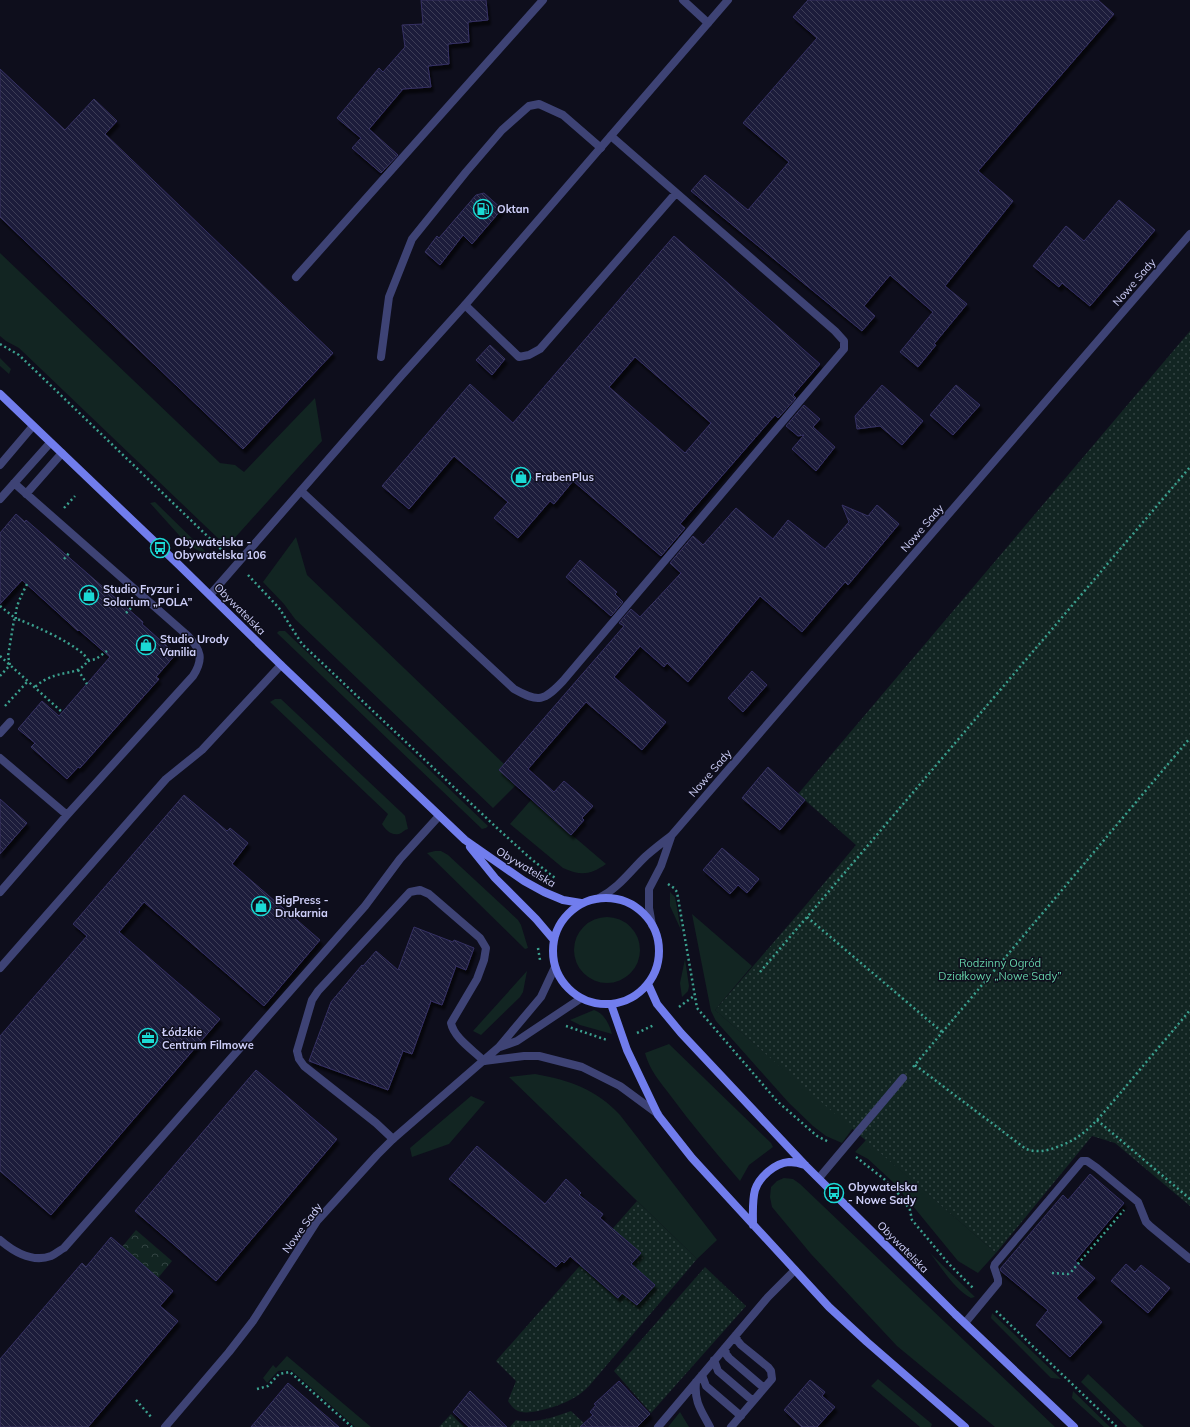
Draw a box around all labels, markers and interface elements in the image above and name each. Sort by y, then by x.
fuel station icon: Oktan [472,198,494,220]
place label: Oktan [497,202,529,216]
street label: Nowe Sady [1109,255,1159,309]
shop icon: FrabenPlus [510,466,532,488]
place label: FrabenPlus [535,470,595,484]
street label: Nowe Sady [897,501,947,555]
place label: Obywatelska - Obywatelska 106 [174,535,267,562]
bus stop icon: Obywatelska - Obywatelska 106 [149,537,171,559]
street label: Obywatelska [211,580,269,638]
place label: Studio Fryzur i Solarium „POLA” [103,582,192,609]
shop icon: Studio Fryzur i Solarium „POLA” [78,584,100,606]
place label: Studio Urody Vanilia [159,632,229,659]
shop icon: Studio Urody Vanilia [135,634,157,656]
street label: Nowe Sady [685,746,735,800]
street label: Obywatelska [494,844,558,890]
place label: BigPress - Drukarnia [275,893,329,920]
shop icon: BigPress - Drukarnia [250,895,272,917]
park label: Rodzinny Ogród Działkowy „Nowe Sady” [938,956,1062,983]
place label: Łódzkie Centrum Filmowe [161,1025,254,1052]
office icon: Łódzkie Centrum Filmowe [137,1027,159,1049]
place label: Obywatelska - Nowe Sady [848,1180,918,1207]
bus stop icon: Obywatelska - Nowe Sady [823,1182,845,1204]
street label: Nowe Sady [279,1200,325,1256]
street label: Obywatelska [874,1218,932,1276]

